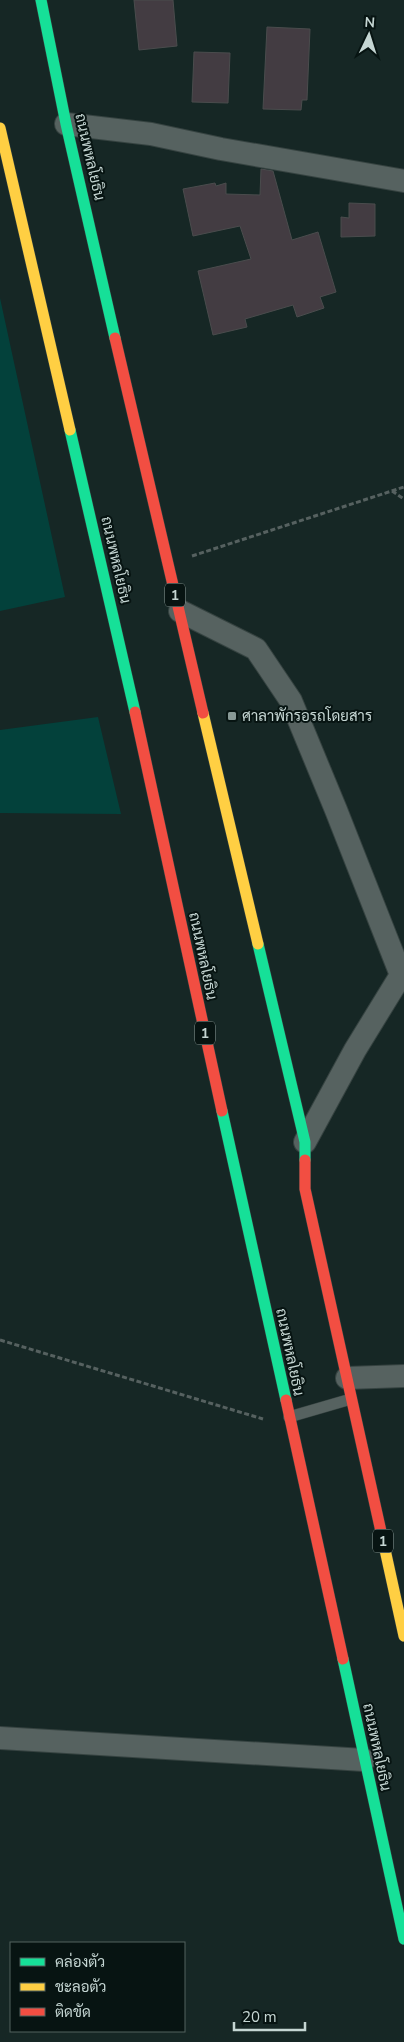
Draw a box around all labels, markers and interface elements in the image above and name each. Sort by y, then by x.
north arrow [344,10,394,60]
text: N [364,13,376,32]
street label: ถนนพหลโยธิน [70,111,110,203]
street label: ถนนพหลโยธิน [96,514,136,606]
road number: 1 [165,584,185,606]
place label: ศาลาพักรอรถโดยสาร [242,706,372,726]
marker: ศาลาพักรอรถโดยสาร [226,710,238,722]
street label: ถนนพหลโยธิน [184,910,222,1002]
road number: 1 [195,1021,215,1044]
street label: ถนนพหลโยธิน [271,1306,309,1398]
road number: 1 [373,1530,393,1552]
street label: ถนนพหลโยธิน [358,1701,396,1793]
legend [10,1942,185,2032]
text: คล่องตัว [55,1952,105,1972]
text: ชะลอตัว [55,1977,106,1997]
scale bar [234,2000,305,2032]
text: ติดขัด [55,2002,91,2022]
text: 20 m [242,2007,277,2027]

